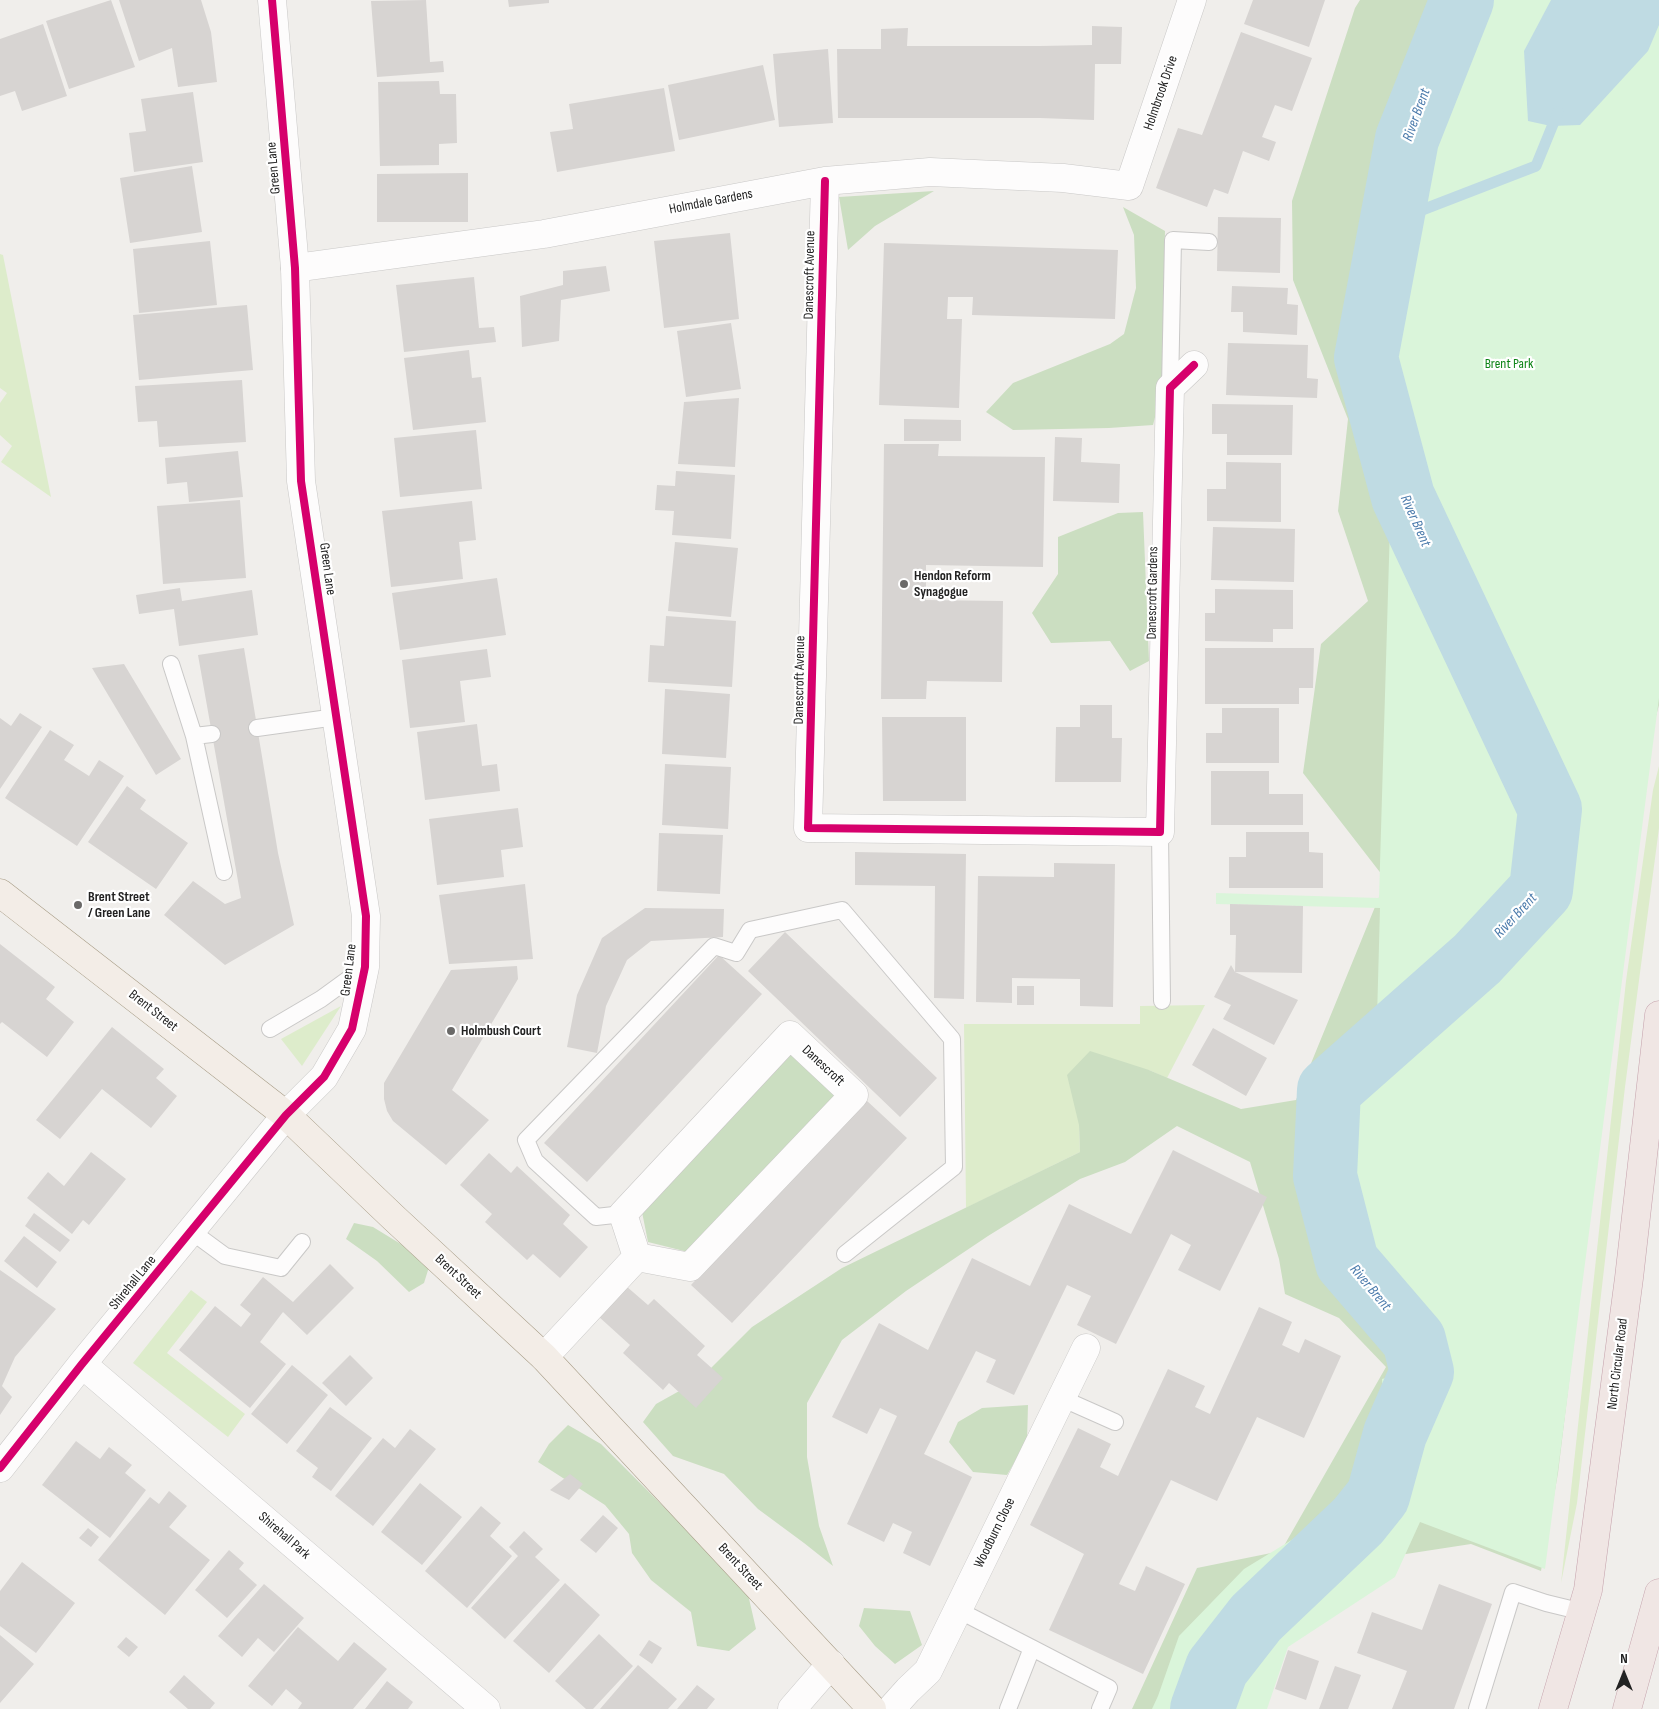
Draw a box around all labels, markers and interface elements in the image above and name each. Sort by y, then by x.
street label: Holmbrook Drive [1140,54,1182,132]
water label: River Brent [1399,86,1435,144]
street label: Green Lane [263,141,285,195]
street label: Holmdale Gardens [668,186,754,218]
street label: Danescroft Avenue [801,231,819,319]
park label: Brent Park [1485,356,1533,372]
water label: River Brent [1396,492,1434,550]
street label: Green Lane [315,542,339,596]
street label: Danescroft Gardens [1144,546,1162,640]
place label: Hendon Reform Synagogue [914,568,991,600]
marker: Hendon Reform Synagogue [898,578,910,590]
street label: Danescroft Avenue [791,636,809,724]
place label: Brent Street / Green Lane [88,889,150,922]
water label: River Brent [1491,890,1541,942]
marker: Brent Street / Green Lane [72,899,84,911]
street label: Green Lane [337,943,361,997]
street label: Brent Street [125,987,181,1035]
place label: Holmbush Court [461,1023,541,1039]
marker: Holmbush Court [445,1025,457,1037]
street label: Danescroft [798,1042,848,1090]
street label: Brent Street [431,1251,485,1303]
street label: Shirehall Lane [106,1252,160,1314]
water label: River Brent [1346,1261,1394,1315]
street label: North Circular Road [1604,1317,1632,1411]
street label: Woodburn Close [971,1495,1019,1571]
street label: Shirehall Park [255,1509,313,1563]
street label: Brent Street [714,1540,766,1594]
north arrow [1599,1649,1649,1699]
text: N [1620,1650,1628,1667]

